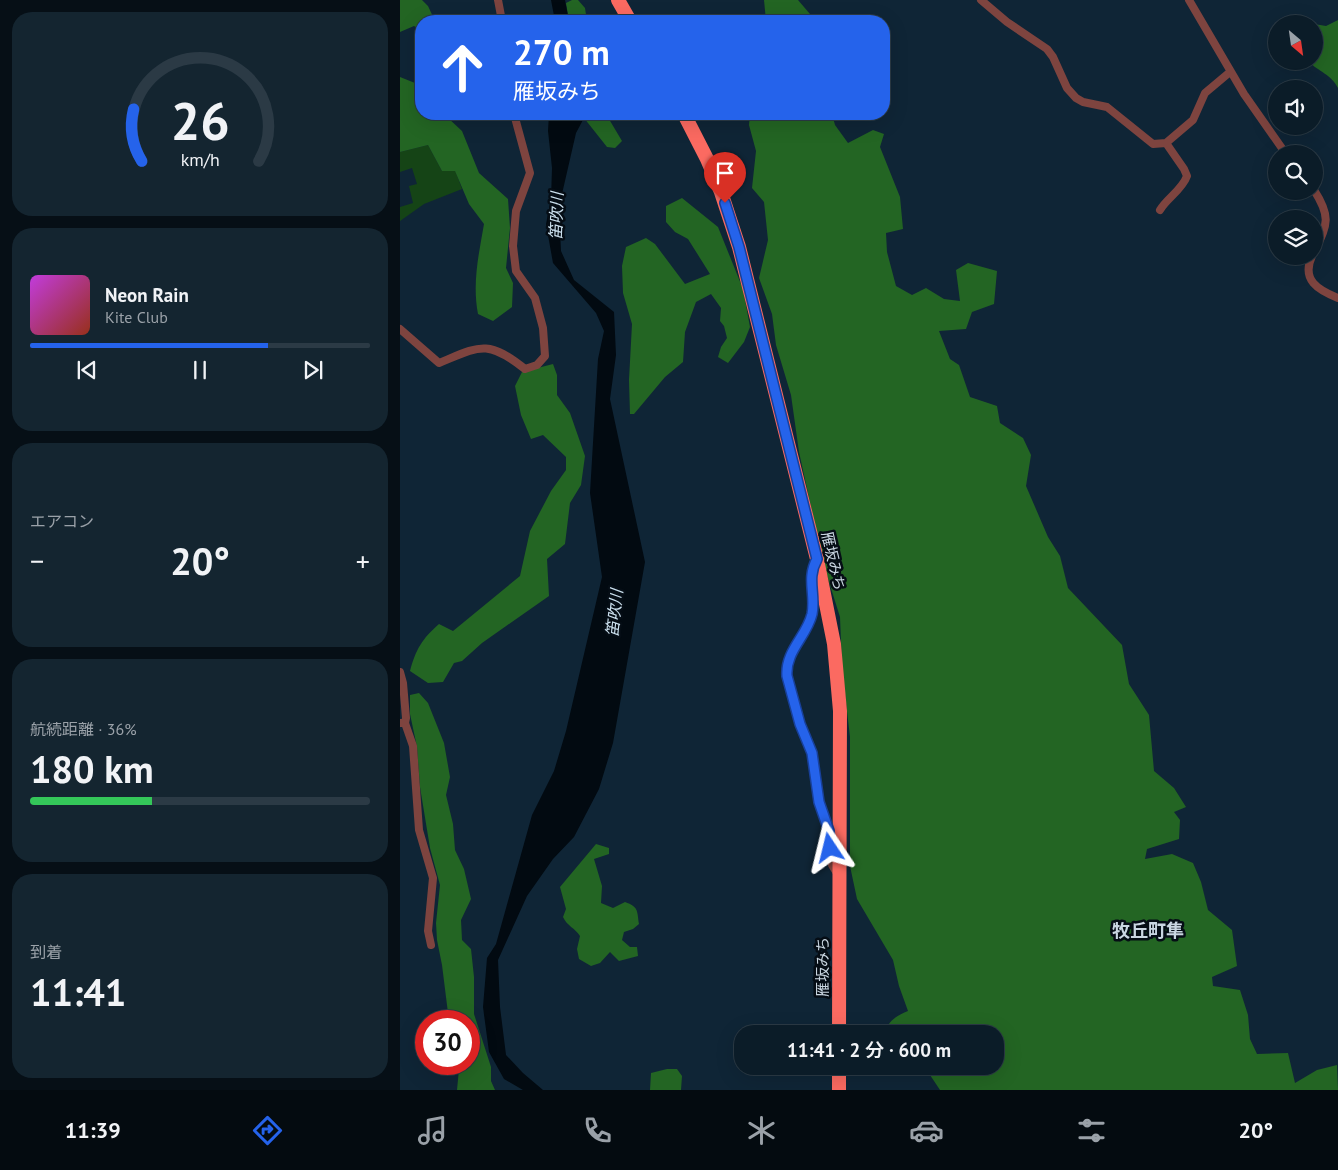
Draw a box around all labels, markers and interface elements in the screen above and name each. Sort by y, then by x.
north arrow [1268,15,1322,70]
map controls [1268,15,1323,265]
text: 270 m [513,29,610,75]
icon: ahead [430,35,495,100]
text: 雁坂みち [513,77,601,105]
button: sound [1268,80,1323,135]
text: 26 [171,87,229,154]
button: search [1268,145,1323,200]
text: km/h [180,148,220,171]
pin [704,152,746,203]
icon: arrive [711,159,739,187]
water label: 笛吹川 [545,190,567,240]
button: layers [1268,210,1323,265]
text: Neon Rain [105,283,189,307]
text: Kite Club [105,307,168,327]
icon: previous [73,356,101,384]
icon: pause [186,356,214,384]
icon: next [299,356,327,384]
text: エアコン [30,511,94,531]
street label: 雁坂みち [817,530,849,592]
text: 20° [170,536,230,585]
text: − [30,542,44,579]
text: + [356,542,370,579]
water label: 笛吹川 [602,586,627,638]
text: 航続距離 · 36% [30,719,137,739]
text: 180 km [30,744,154,793]
position arrow [803,821,855,873]
district label: 牧丘町隼 [1112,919,1184,942]
street label: 雁坂みち [813,937,832,997]
text: 到着 [30,942,62,962]
text: 11:41 [30,967,126,1016]
speed limit sign: 30 [415,1010,480,1075]
text: 11:41 · 2 分 · 600 m [787,1038,951,1062]
icon: directions [250,1113,285,1148]
icon: music [415,1113,450,1148]
icon: phone [580,1113,615,1148]
icon: climate [744,1113,779,1148]
icon: car [909,1113,944,1148]
icon: filters [1074,1113,1109,1148]
text: 11:39 [65,1116,121,1144]
text: 20° [1238,1116,1273,1144]

